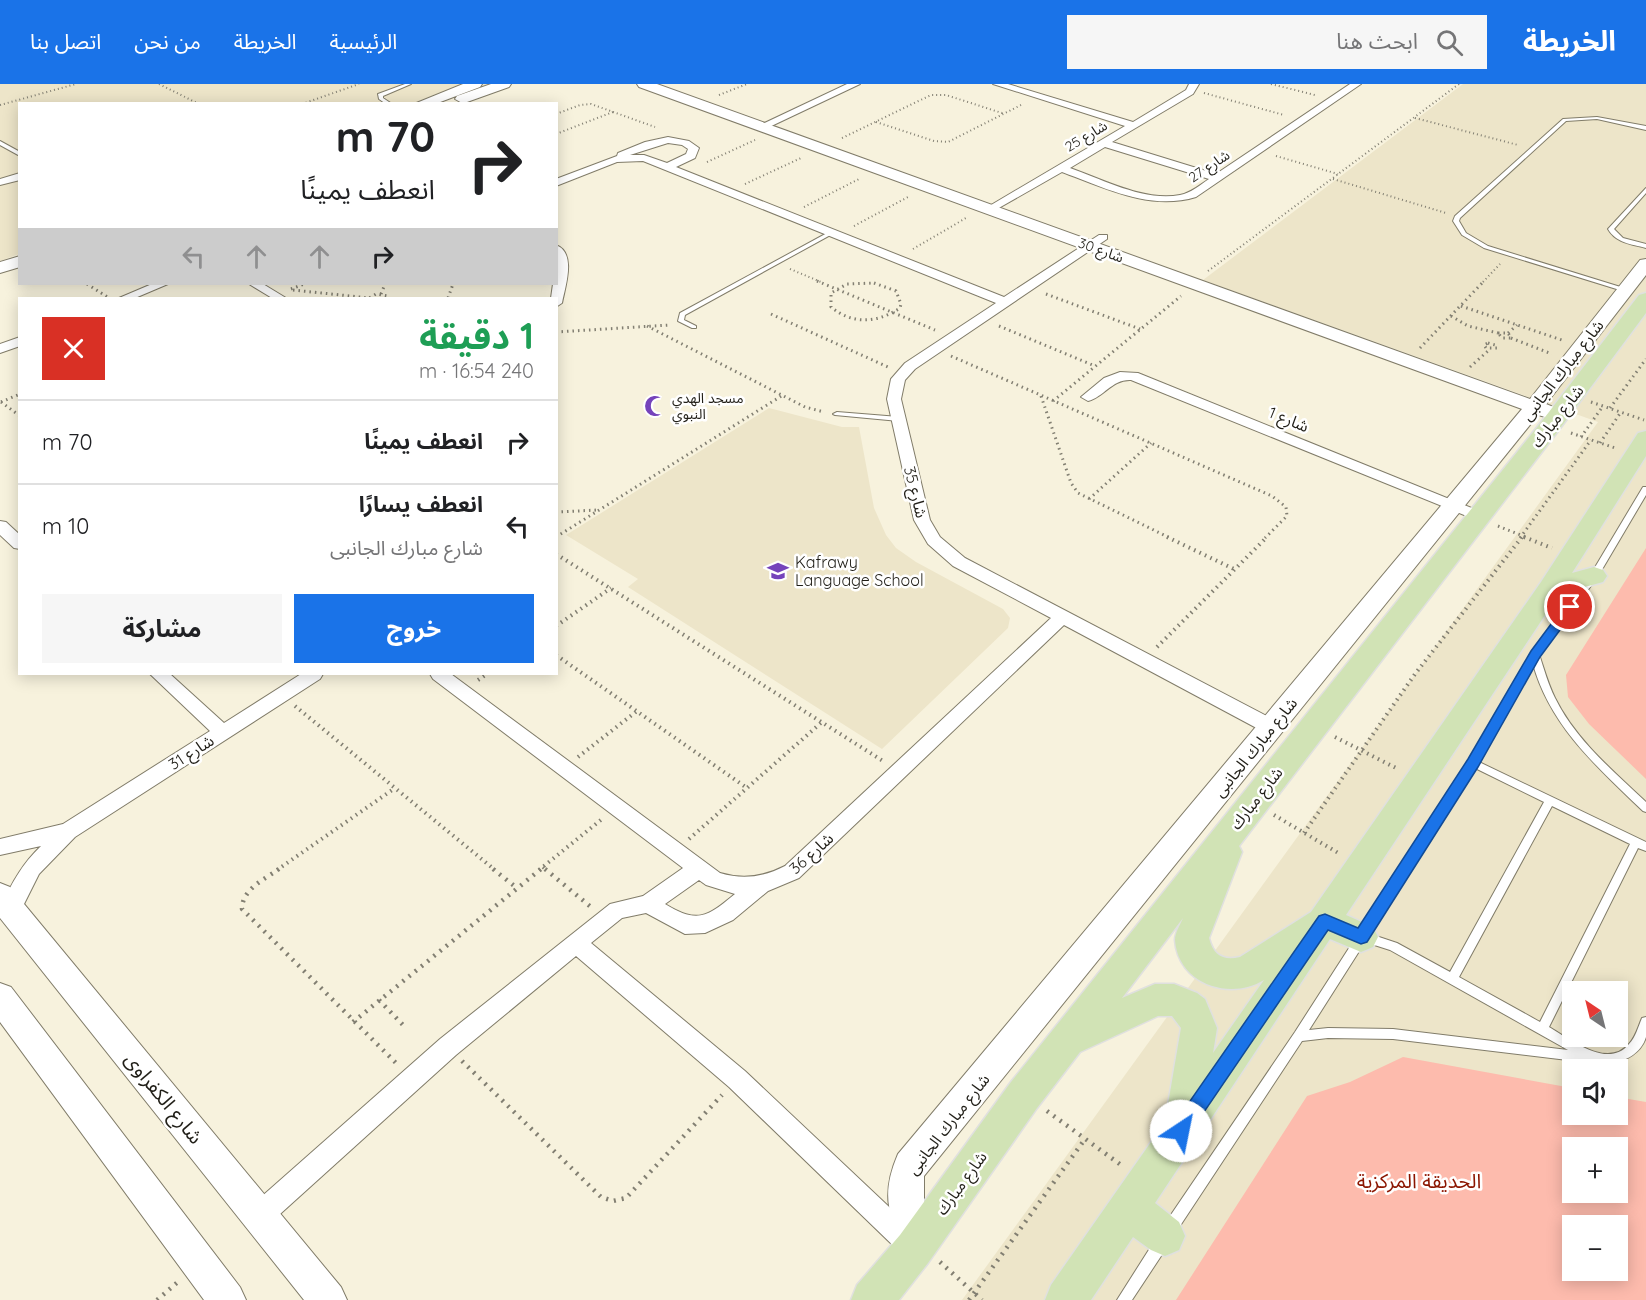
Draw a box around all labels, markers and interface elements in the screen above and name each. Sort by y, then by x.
search box [1067,15,1487,69]
text: الخريطة [1523,23,1616,58]
icon: search [1433,26,1466,59]
text: ابحث هنا [1336,27,1418,55]
text: اتصل بنا [30,28,101,54]
text: من نحن [134,28,201,54]
text: الخريطة [234,28,297,54]
text: الرئيسية [330,28,397,54]
text: 70 m [336,110,435,163]
street label: شارع 25 [1061,116,1112,157]
icon: right [456,126,534,204]
street label: شارع 27 [1185,146,1234,188]
text: انعطف يمينًا [300,172,435,206]
street label: شارع 30 [1075,234,1126,268]
icon: left [177,240,210,273]
icon: ahead [240,240,273,273]
icon: ahead [303,240,336,273]
icon: right [366,240,399,273]
text: 1 دقيقة [419,313,534,358]
street label: شارع مبارك الجانبى [1517,316,1607,424]
button: close [42,317,105,380]
text: 240 m · 16:54 [419,358,534,383]
street label: شارع مبارك [1527,381,1587,451]
place label: مسجد الهدي النبوي [672,389,744,425]
mosque icon: مسجد الهدي النبوي [643,394,667,418]
street label: شارع 1 [1265,402,1312,439]
icon: right [501,426,534,459]
text: انعطف يمينًا [364,427,483,455]
text: 70 m [42,428,92,456]
street label: شارع 35 [897,464,932,521]
text: انعطف يسارًا [359,490,483,518]
icon: left [501,510,534,543]
text: 10 m [42,512,89,540]
text: شارع مبارك الجانبى [330,535,483,560]
place label: Kafrawy Language School [795,552,924,590]
school or university icon: Kafrawy Language School [766,559,790,583]
pin [1544,581,1595,632]
icon: arrive [1553,590,1586,623]
button: مشاركة [42,594,282,663]
button: خروج [294,594,534,663]
street label: شارع مبارك الجانبى [1209,693,1301,801]
street label: شارع 31 [165,730,219,776]
street label: شارع مبارك [1226,763,1286,833]
street label: شارع 36 [785,828,839,880]
north arrow [1562,981,1628,1047]
map controls [1562,981,1628,1281]
street label: شارع الكفراوى [117,1047,209,1150]
button: sound [1562,1059,1628,1125]
street label: شارع مبارك الجانبى [902,1070,996,1180]
position arrow [1149,1099,1213,1163]
button: + [1562,1137,1628,1203]
street label: شارع مبارك [931,1147,993,1220]
park label: الحديقة المركزية [1357,1168,1481,1193]
button: − [1562,1215,1628,1281]

